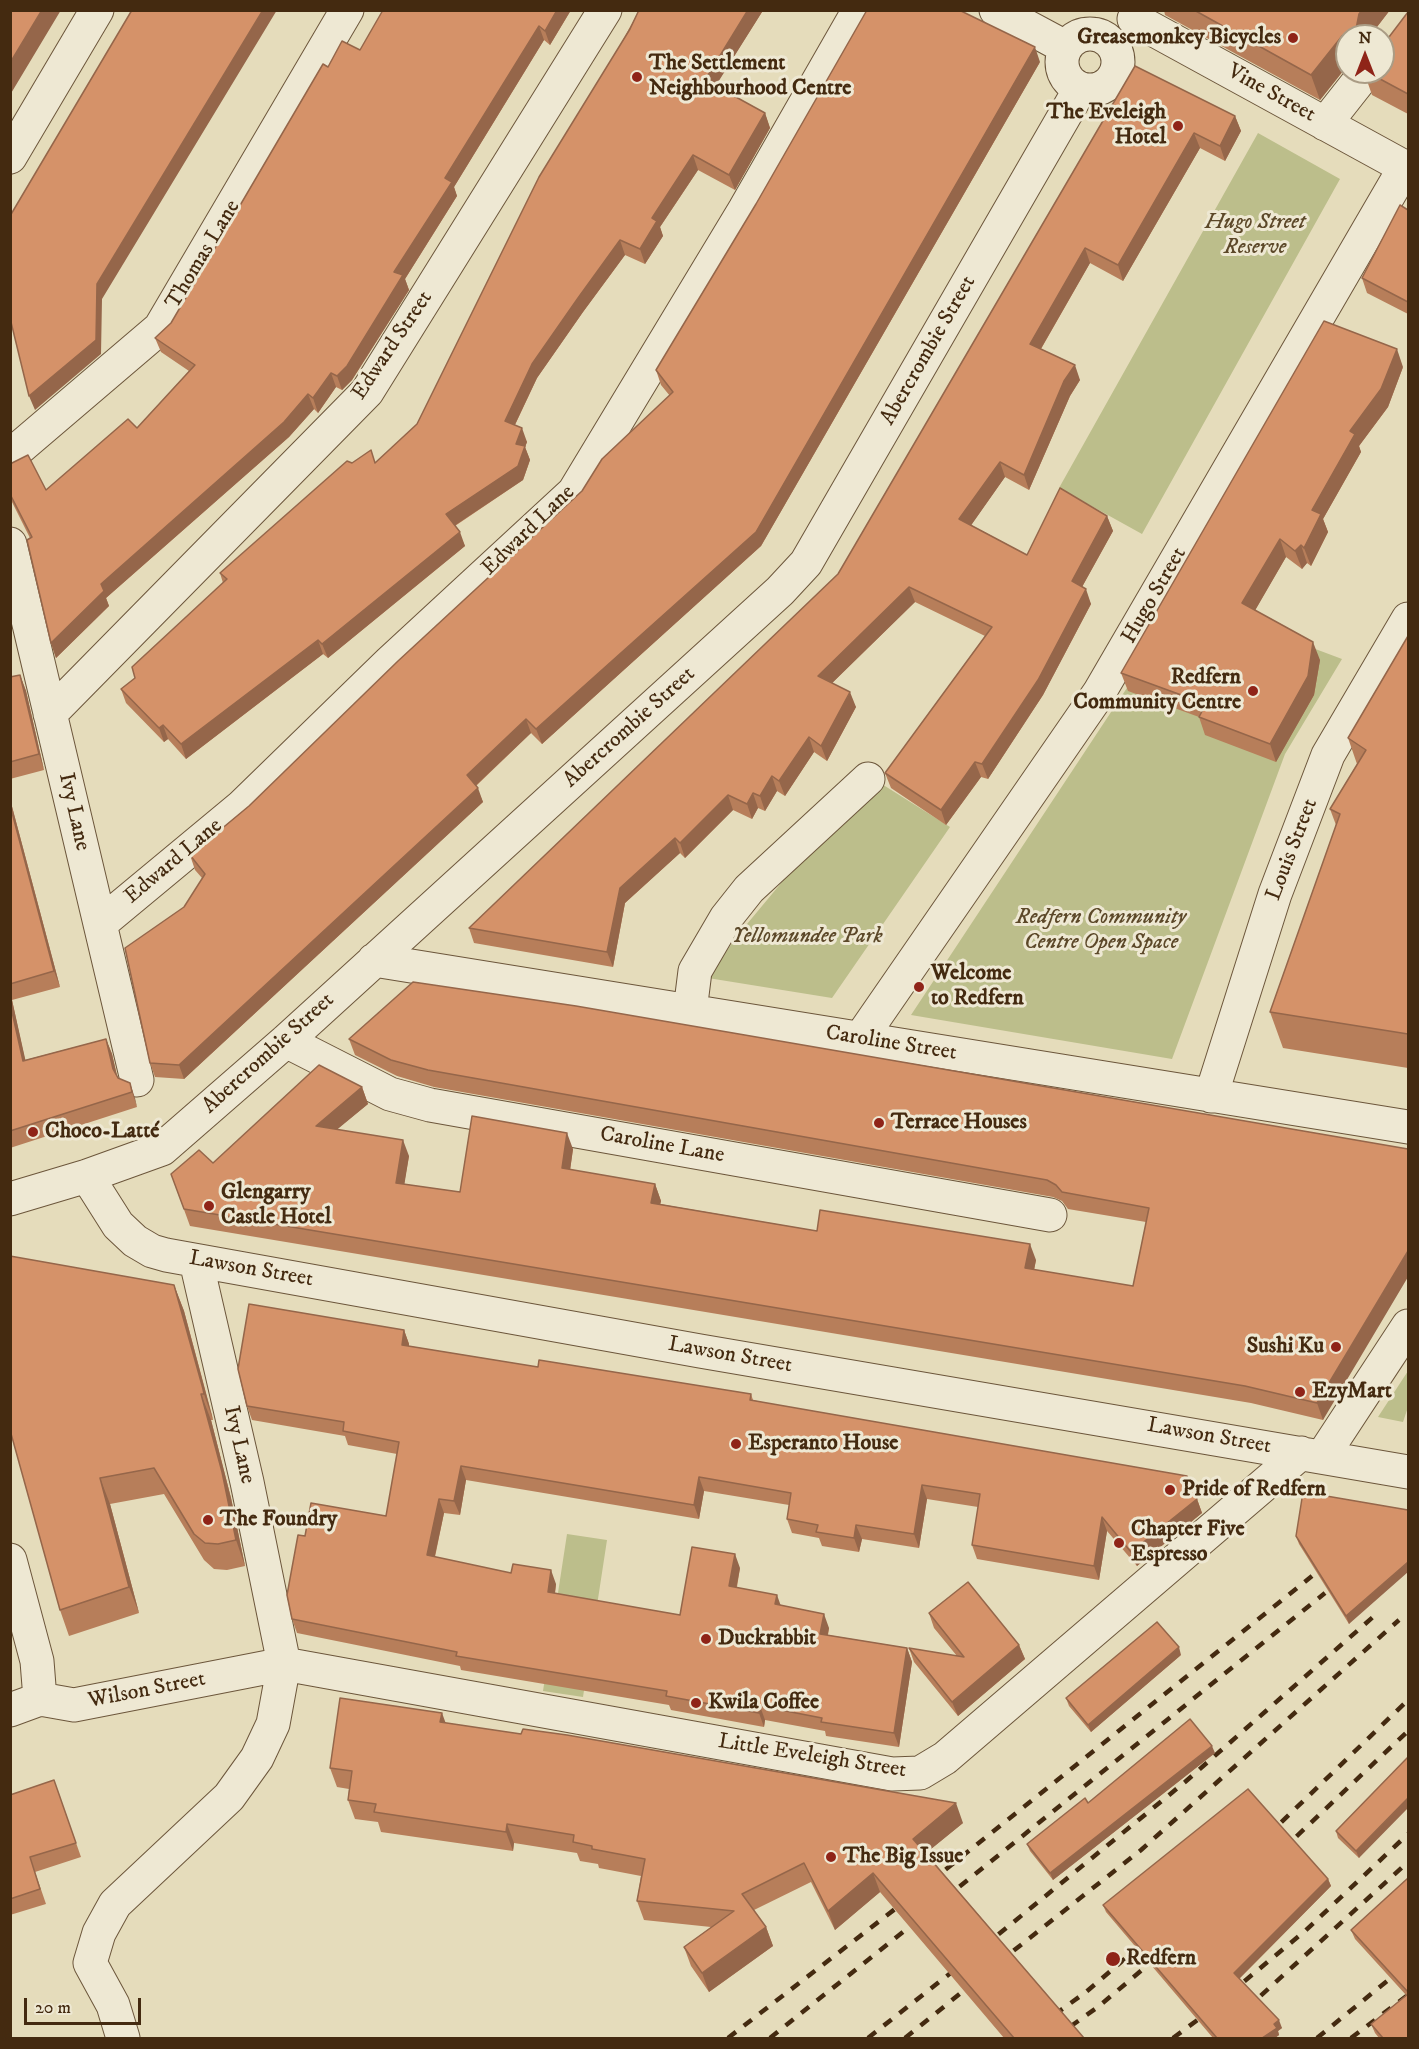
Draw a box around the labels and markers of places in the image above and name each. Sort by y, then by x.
place label: Greasemonkey Bicycles [1077,25,1281,51]
marker: Greasemonkey Bicycles [1286,31,1300,45]
place label: The Settlement Neighbourhood Centre [649,51,851,102]
marker: The Settlement Neighbourhood Centre [630,70,644,84]
place label: The Eveleigh Hotel [1047,100,1166,152]
marker: The Eveleigh Hotel [1171,119,1185,133]
place label: Redfern Community Centre [1073,665,1241,716]
marker: Redfern Community Centre [1246,684,1260,698]
place label: Welcome to Redfern [931,961,1024,1012]
marker: Welcome to Redfern [912,980,926,994]
place label: Terrace Houses [891,1110,1027,1136]
marker: Terrace Houses [872,1116,886,1130]
place label: Choco-Latté [45,1119,159,1145]
marker: Choco-Latté [26,1125,40,1139]
place label: Glengarry Castle Hotel [221,1180,331,1232]
marker: Glengarry Castle Hotel [202,1199,216,1213]
place label: Sushi Ku [1247,1334,1324,1360]
marker: Sushi Ku [1329,1340,1343,1354]
place label: EzyMart [1312,1379,1392,1405]
marker: EzyMart [1293,1385,1307,1399]
place label: Esperanto House [748,1431,898,1457]
marker: Esperanto House [729,1437,743,1451]
place label: Pride of Redfern [1182,1477,1326,1503]
marker: Pride of Redfern [1163,1483,1177,1497]
place label: The Foundry [220,1507,337,1533]
marker: The Foundry [201,1513,215,1527]
place label: Chapter Five Espresso [1131,1517,1245,1568]
marker: Chapter Five Espresso [1112,1536,1126,1550]
place label: Duckrabbit [718,1626,816,1652]
marker: Duckrabbit [699,1632,713,1646]
place label: Kwila Coffee [708,1690,819,1716]
marker: Kwila Coffee [689,1696,703,1710]
place label: The Big Issue [843,1844,963,1870]
marker: The Big Issue [824,1850,838,1864]
place label: Redfern [1126,1946,1196,1972]
marker: Redfern [1104,1950,1122,1968]

